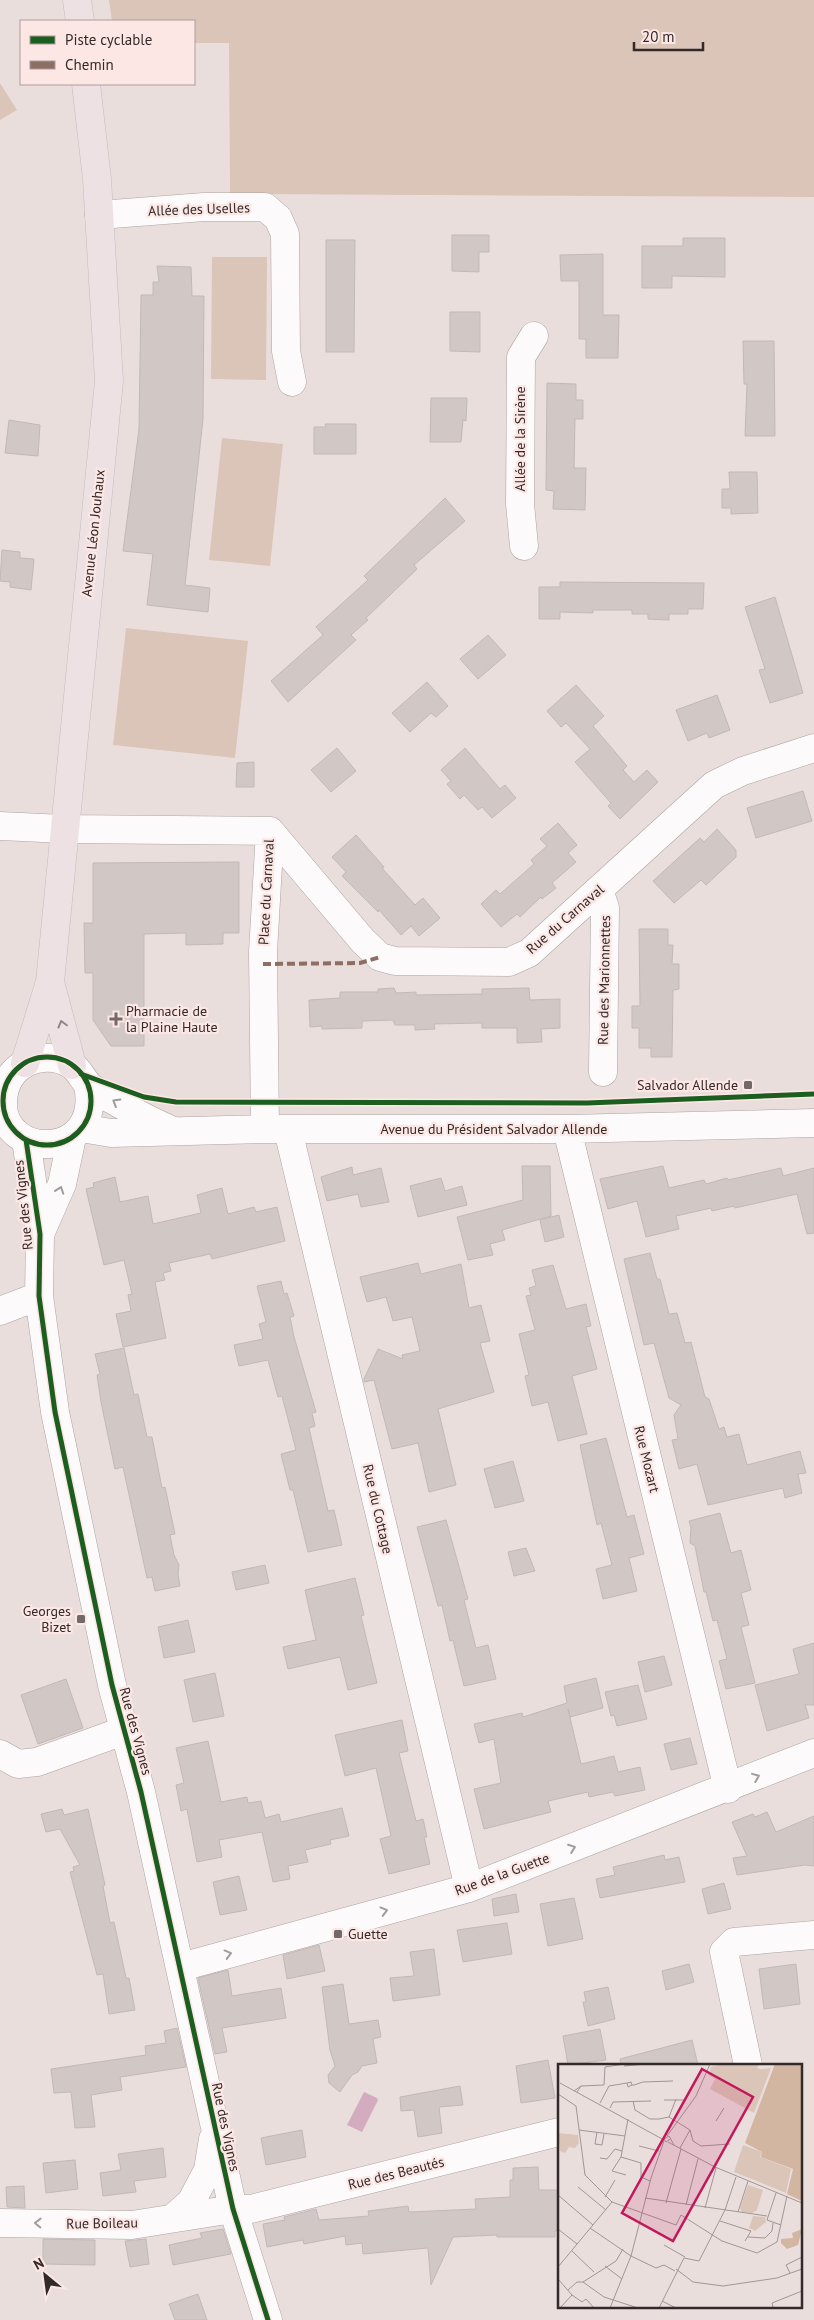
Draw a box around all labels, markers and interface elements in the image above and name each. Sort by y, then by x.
legend [20,20,195,85]
scale bar [634,20,703,52]
text: 20 m [642,27,675,46]
text: Piste cyclable [65,30,152,49]
text: Chemin [65,55,114,74]
street label: Allée des Uselles [148,198,250,220]
street label: Allée de la Sirène [511,386,529,492]
street label: Avenue Léon Jouhaux [77,468,109,598]
street label: Place du Carnaval [254,838,278,946]
street label: Rue du Carnaval [522,880,608,958]
street label: Rue des Marionnettes [594,915,614,1045]
place label: Pharmacie de la Plaine Haute [126,1002,218,1036]
marker: Pharmacie de la Plaine Haute [110,1013,122,1025]
one-way arrow [57,1020,67,1028]
place label: Salvador Allende [637,1076,738,1094]
marker: Salvador Allende [742,1079,754,1091]
one-way arrow [112,1099,121,1109]
street label: Avenue du Président Salvador Allende [381,1120,607,1138]
street label: Rue des Vignes [9,1159,37,1251]
one-way arrow [54,1186,64,1195]
street label: Rue Mozart [630,1424,664,1494]
street label: Rue du Cottage [359,1462,397,1556]
place label: Georges Bizet [23,1602,71,1636]
marker: Georges Bizet [75,1613,87,1625]
street label: Rue des Vignes [116,1685,156,1777]
one-way arrow [751,1773,760,1783]
one-way arrow [567,1844,575,1854]
street label: Rue de la Guette [452,1849,552,1899]
one-way arrow [380,1906,389,1917]
place label: Guette [348,1925,388,1943]
marker: Guette [332,1928,344,1940]
one-way arrow [223,1949,232,1960]
inset map [558,2064,802,2308]
street label: Rue des Vignes [208,2081,244,2173]
street label: Rue des Beautés [346,2152,446,2194]
street label: Rue Boileau [66,2213,138,2233]
one-way arrow [33,2218,41,2229]
north arrow [20,2250,70,2300]
text: N [30,2254,47,2274]

